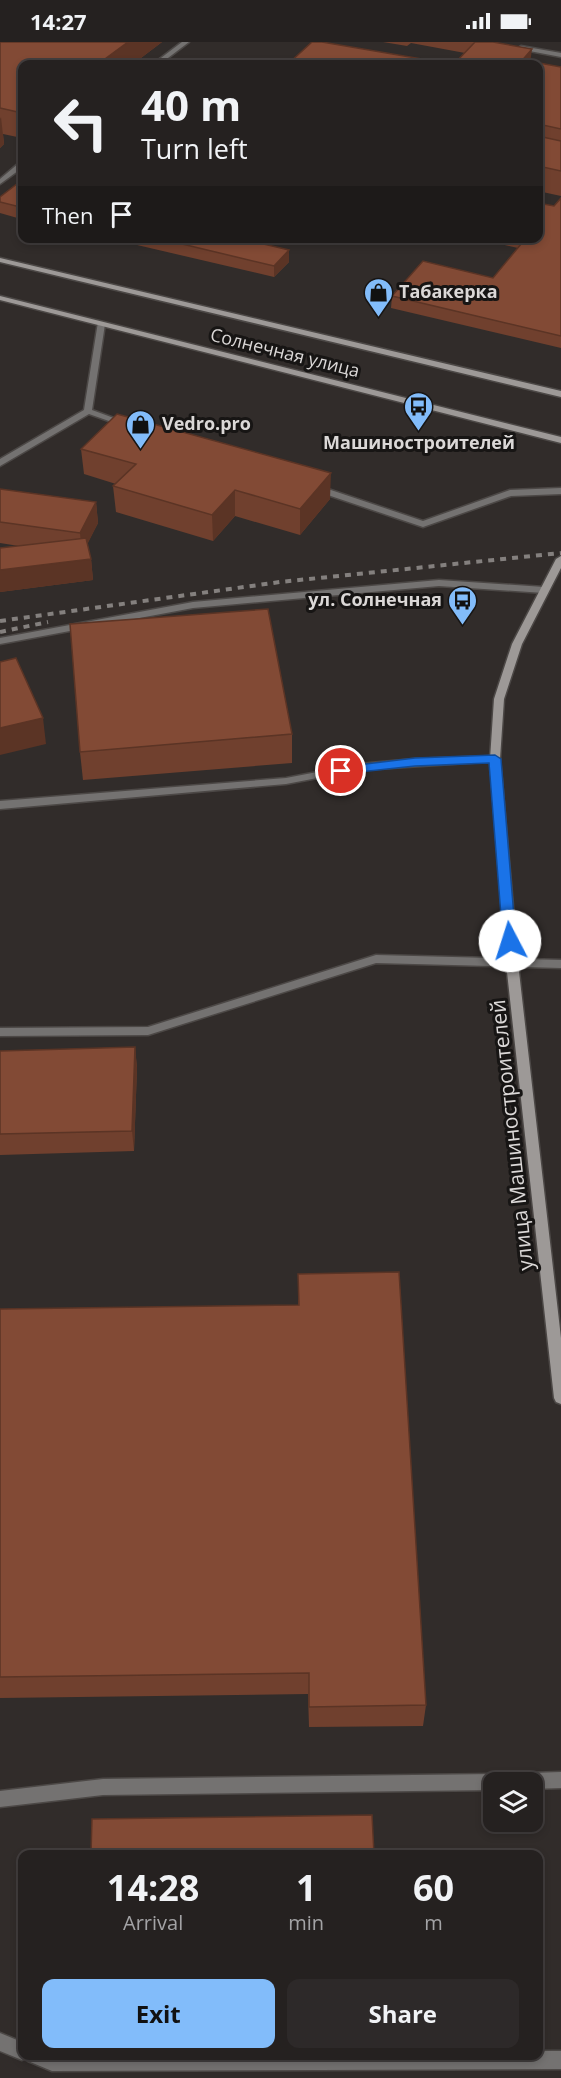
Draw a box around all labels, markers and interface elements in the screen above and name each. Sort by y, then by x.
text: 14:27 [30,6,87,36]
text: 40 m [141,76,241,133]
icon: left [42,84,120,162]
text: Turn left [141,130,248,167]
icon: arrive [105,198,138,231]
text: Then [42,200,93,230]
shop icon: Табакерка [362,276,394,318]
place label: Табакерка [399,279,498,303]
street label: Солнечная улица [208,322,362,382]
bus stop icon: Машиностроителей [403,390,435,432]
shop icon: Vedro.pro [125,408,157,450]
place label: Vedro.pro [162,411,251,435]
place label: Машиностроителей [323,430,515,454]
bus stop icon: ул. Солнечная [447,584,479,626]
place label: ул. Солнечная [308,587,442,611]
pin [315,745,366,796]
icon: arrive [324,754,357,787]
position arrow [478,909,542,973]
street label: улица Машиностроителей [483,998,539,1272]
map controls [483,1772,543,1832]
button: layers [483,1772,543,1832]
text: 14:28 [107,1863,199,1912]
text: 1 [296,1863,317,1912]
text: 60 [413,1863,454,1912]
text: Arrival [123,1909,183,1936]
text: min [288,1909,324,1936]
text: m [424,1909,443,1936]
button: Exit [42,1979,275,2048]
button: Share [287,1979,519,2048]

